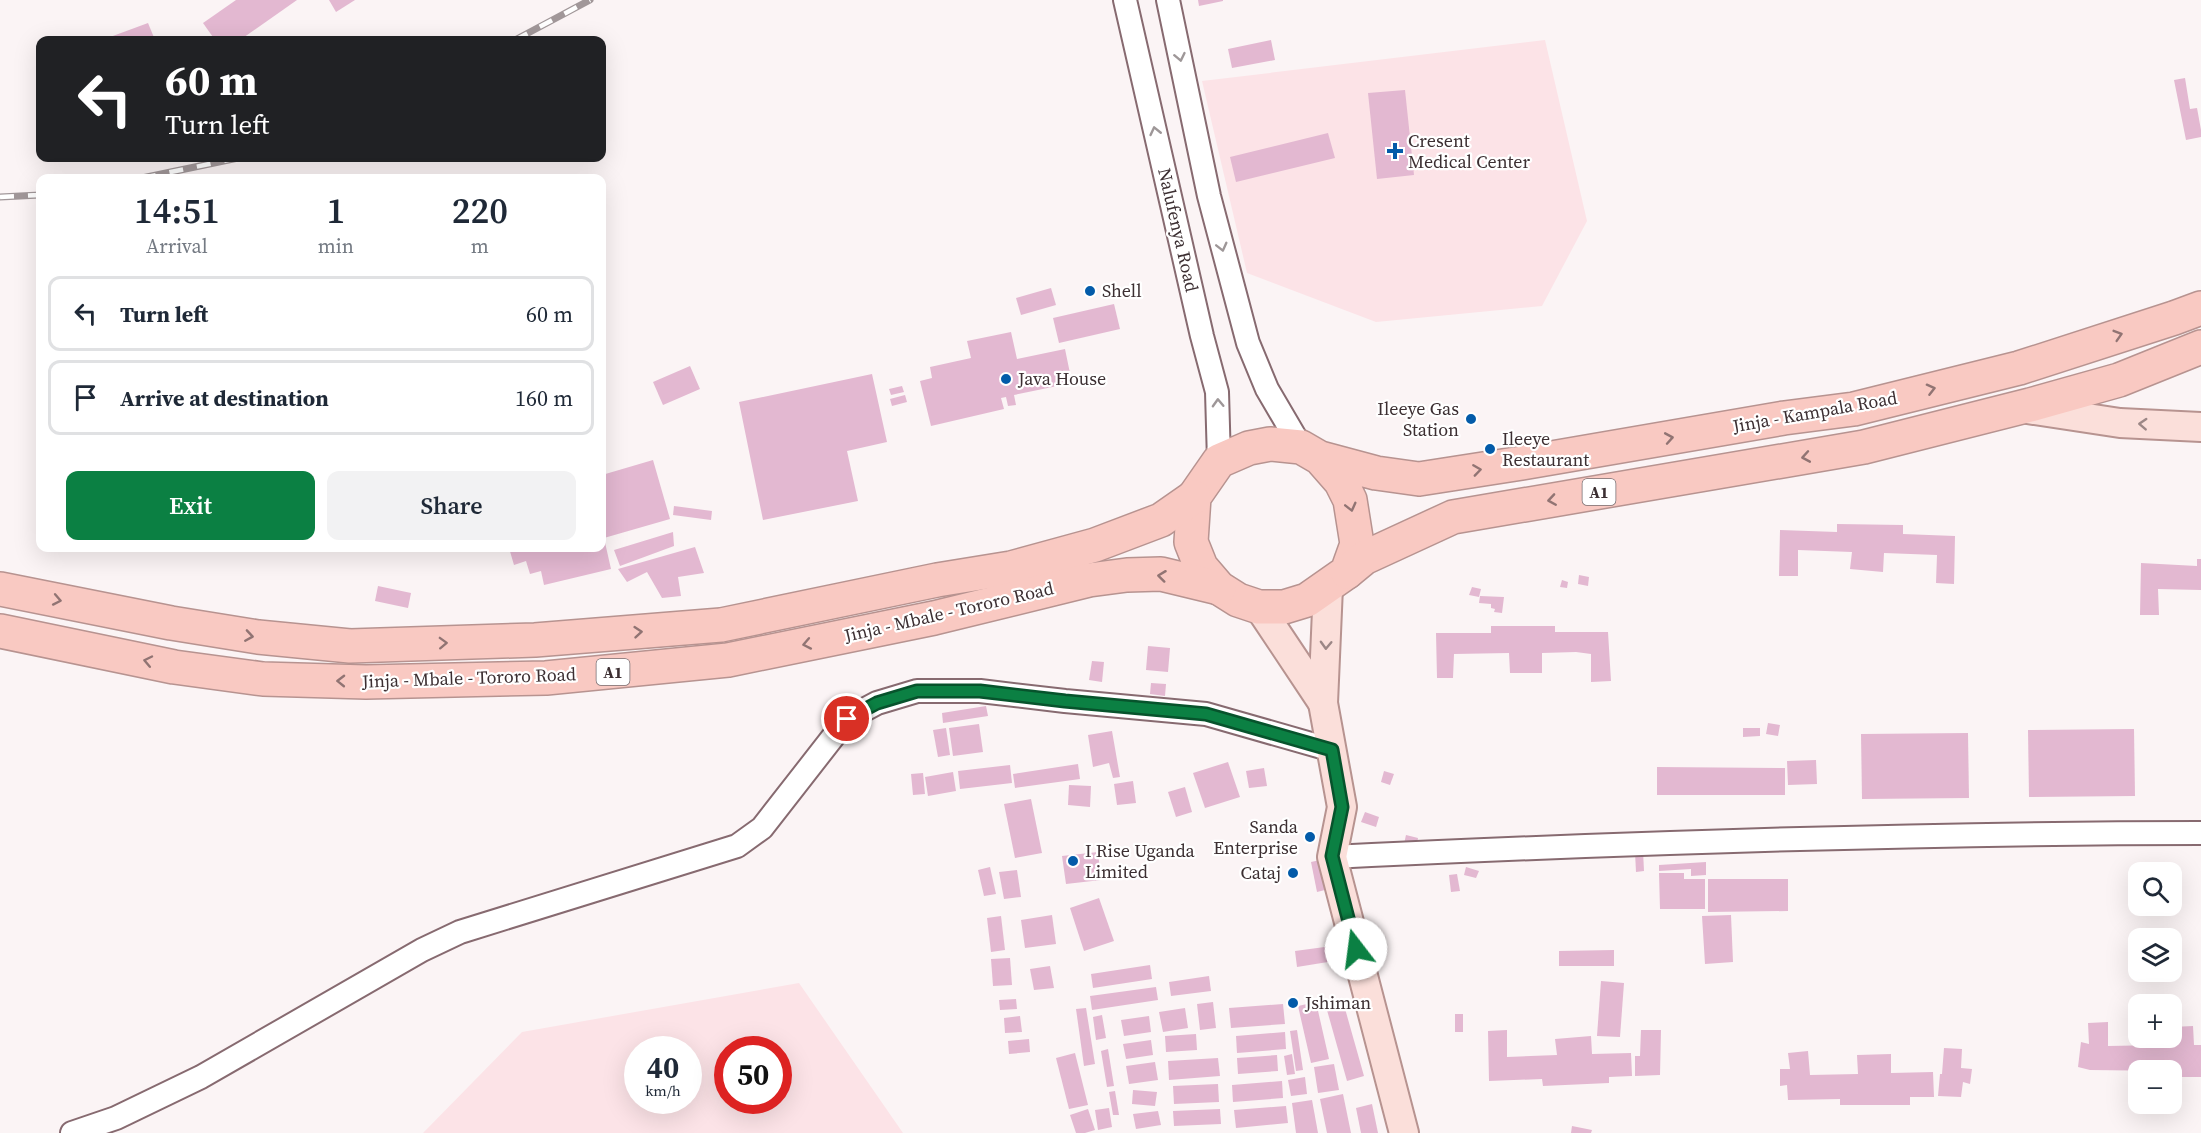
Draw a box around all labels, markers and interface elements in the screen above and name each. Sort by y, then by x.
text: 60 m [165,51,258,109]
one-way arrow [1173,52,1186,62]
icon: left [66,60,144,138]
text: Turn left [165,106,269,143]
one-way arrow [1150,127,1163,137]
place label: Cresent Medical Center [1408,128,1531,174]
marker: Cresent Medical Center [1386,142,1404,160]
street label: Nalufenya Road [1152,165,1205,294]
text: 14:51 [134,186,220,235]
text: 1 [326,186,345,235]
text: 220 [452,186,508,235]
text: Arrival [146,232,208,260]
text: min [318,232,354,260]
text: m [471,232,489,260]
one-way arrow [1215,242,1228,252]
place label: Shell [1102,278,1142,303]
marker: Shell [1083,284,1097,298]
icon: left [69,297,102,330]
text: Turn left [120,299,208,329]
text: 60 m [526,299,573,329]
one-way arrow [2112,330,2123,343]
place label: Java House [1017,366,1106,391]
marker: Java House [999,372,1013,386]
icon: arrive [69,381,102,414]
text: Arrive at destination [120,383,329,413]
text: 160 m [515,383,573,413]
one-way arrow [1926,384,1936,397]
street label: Jinja - Kampala Road [1730,385,1899,438]
place label: Ileeye Gas Station [1377,396,1459,442]
one-way arrow [1211,398,1224,407]
marker: Ileeye Gas Station [1464,412,1478,426]
one-way arrow [2138,418,2147,431]
place label: Ileeye Restaurant [1502,426,1589,472]
one-way arrow [1665,432,1674,444]
marker: Ileeye Restaurant [1483,442,1497,456]
one-way arrow [1801,450,1811,463]
one-way arrow [1473,465,1482,477]
button: Exit [66,471,315,540]
button: Share [327,471,576,540]
road number: A1 [1582,479,1616,505]
one-way arrow [1547,493,1556,505]
one-way arrow [1344,501,1356,512]
one-way arrow [1157,570,1167,582]
street label: Jinja - Mbale - Tororo Road [841,575,1056,648]
one-way arrow [52,593,62,606]
one-way arrow [634,626,643,639]
one-way arrow [244,629,254,642]
one-way arrow [439,637,448,649]
one-way arrow [802,637,812,650]
one-way arrow [1319,641,1332,650]
one-way arrow [143,656,153,669]
road number: A1 [596,659,630,685]
street label: Jinja - Mbale - Tororo Road [361,661,576,694]
one-way arrow [337,675,346,687]
pin [821,693,872,744]
icon: arrive [830,702,863,735]
place label: Sanda Enterprise [1213,814,1299,860]
marker: Sanda Enterprise [1303,830,1317,844]
place label: I Rise Uganda Limited [1085,838,1195,884]
marker: I Rise Uganda Limited [1066,854,1080,868]
place label: Cataj [1240,860,1281,885]
map controls [2128,862,2182,1114]
button: search [2128,862,2182,916]
marker: Cataj [1286,866,1300,880]
position arrow [1324,917,1388,981]
button: layers [2128,928,2182,982]
place label: Jshiman [1304,990,1371,1015]
button: + [2128,994,2182,1048]
marker: Jshiman [1286,996,1300,1010]
speed limit sign: 50 [714,1036,792,1114]
text: 40 [647,1047,679,1088]
button: − [2128,1060,2182,1114]
text: km/h [645,1080,681,1101]

